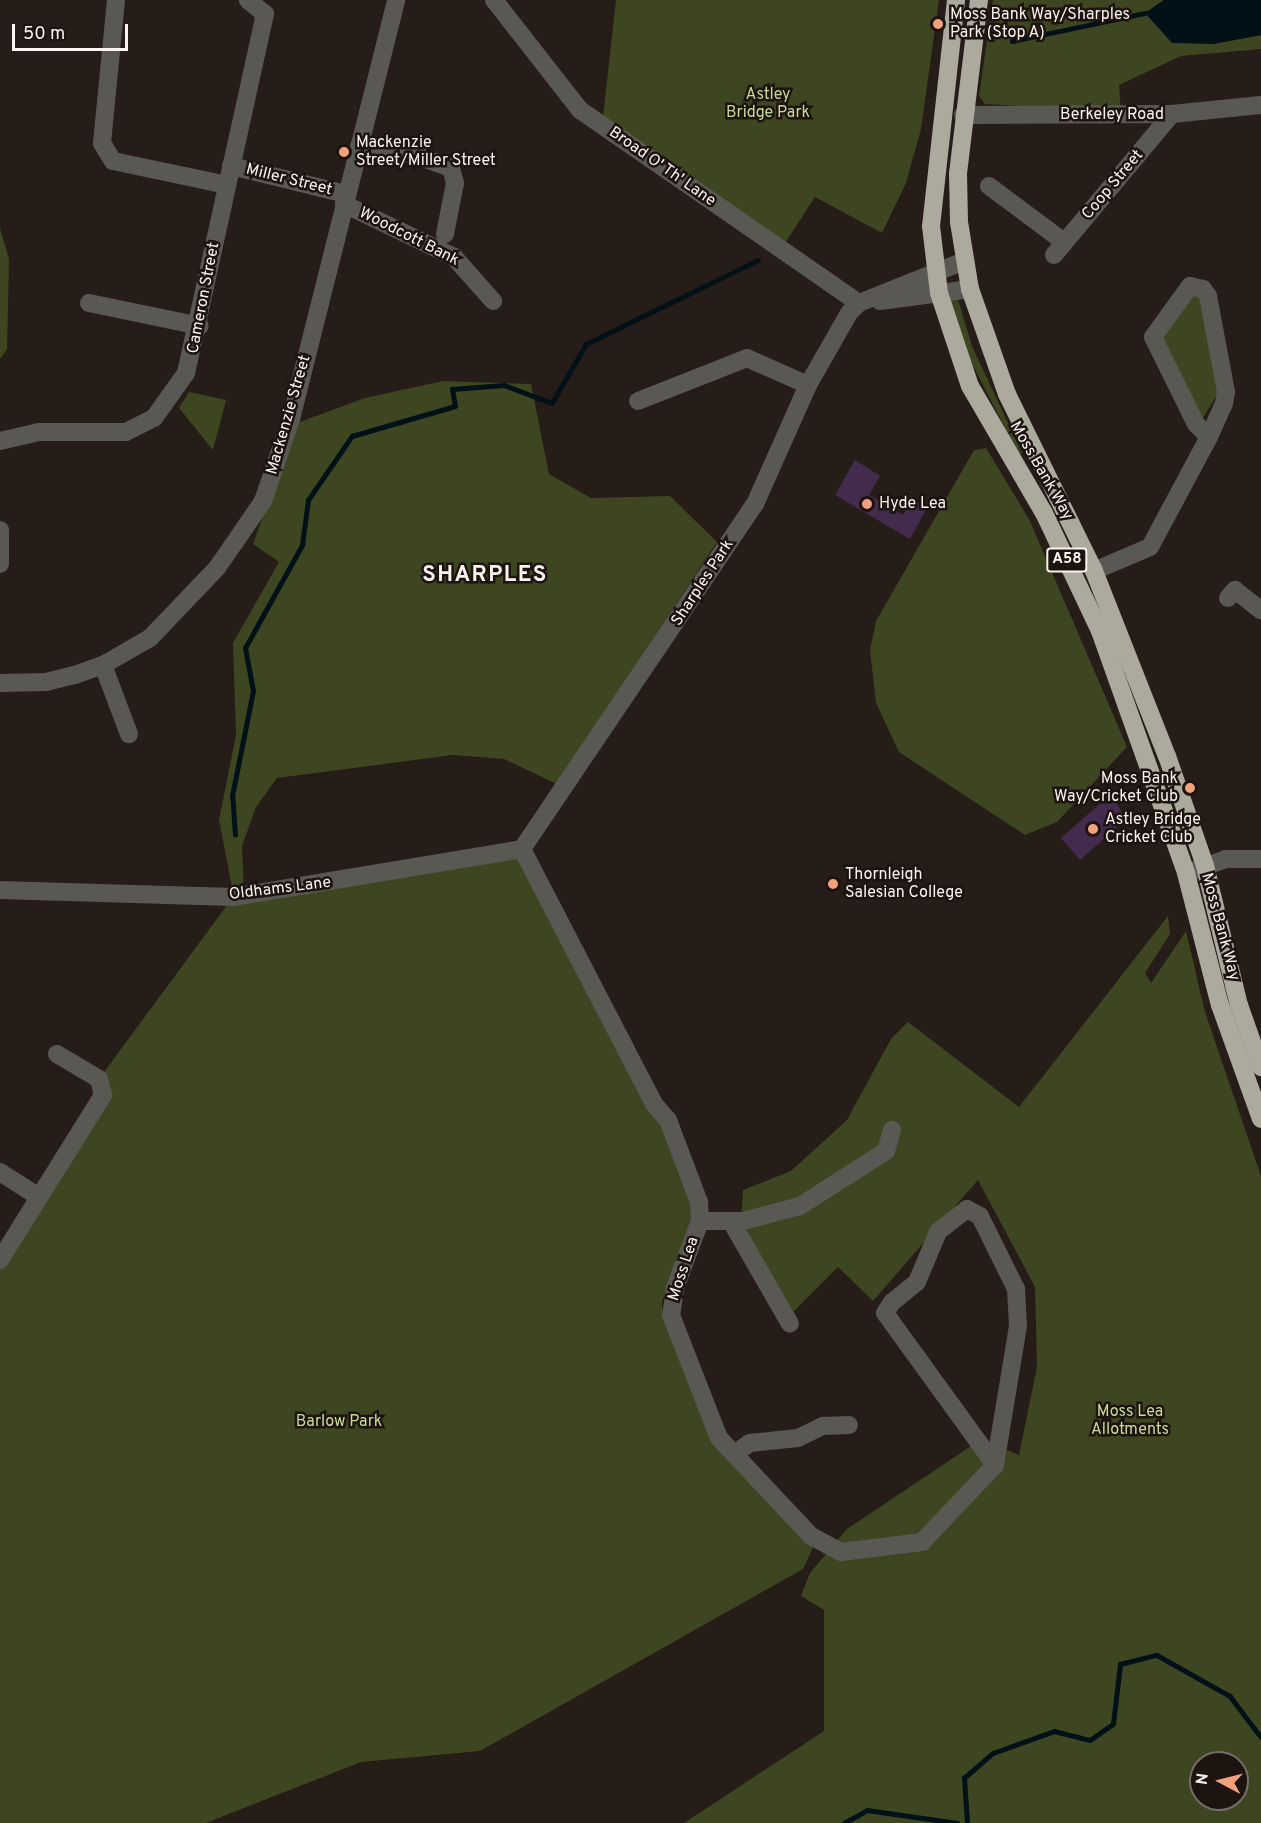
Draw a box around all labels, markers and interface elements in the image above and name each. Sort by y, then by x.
place label: Moss Bank Way/Sharples Park (Stop A) [950,5,1130,43]
scale bar [15,12,130,50]
marker: Moss Bank Way/Sharples Park (Stop A) [931,17,945,31]
text: 50 m [23,23,65,46]
park label: Astley Bridge Park [726,85,810,123]
street label: Berkeley Road [1060,105,1164,125]
street label: Broad O' Th' Lane [605,123,719,211]
place label: Mackenzie Street/Miller Street [356,133,496,171]
marker: Mackenzie Street/Miller Street [337,145,351,159]
street label: Coop Street [1078,146,1148,224]
street label: Miller Street [244,160,334,200]
street label: Woodcott Bank [356,204,462,270]
street label: Cameron Street [184,241,224,355]
street label: Mackenzie Street [263,353,315,477]
street label: Moss Bank Way [1005,418,1077,524]
place label: Hyde Lea [879,494,946,514]
marker: Hyde Lea [860,497,874,511]
street label: Sharples Park [668,536,738,630]
road number: A58 [1046,548,1088,572]
district label: SHARPLES [422,563,548,589]
place label: Moss Bank Way/Cricket Club [1054,769,1178,807]
marker: Moss Bank Way/Cricket Club [1183,781,1197,795]
place label: Astley Bridge Cricket Club [1105,810,1201,848]
marker: Astley Bridge Cricket Club [1086,822,1100,836]
place label: Thornleigh Salesian College [845,865,963,903]
street label: Moss Bank Way [1196,871,1244,983]
street label: Oldhams Lane [228,873,332,905]
marker: Thornleigh Salesian College [826,877,840,891]
street label: Moss Lea [665,1234,703,1304]
park label: Moss Lea Allotments [1091,1402,1169,1440]
park label: Barlow Park [296,1412,382,1432]
north arrow [1189,1751,1249,1811]
text: N [1192,1772,1214,1786]

